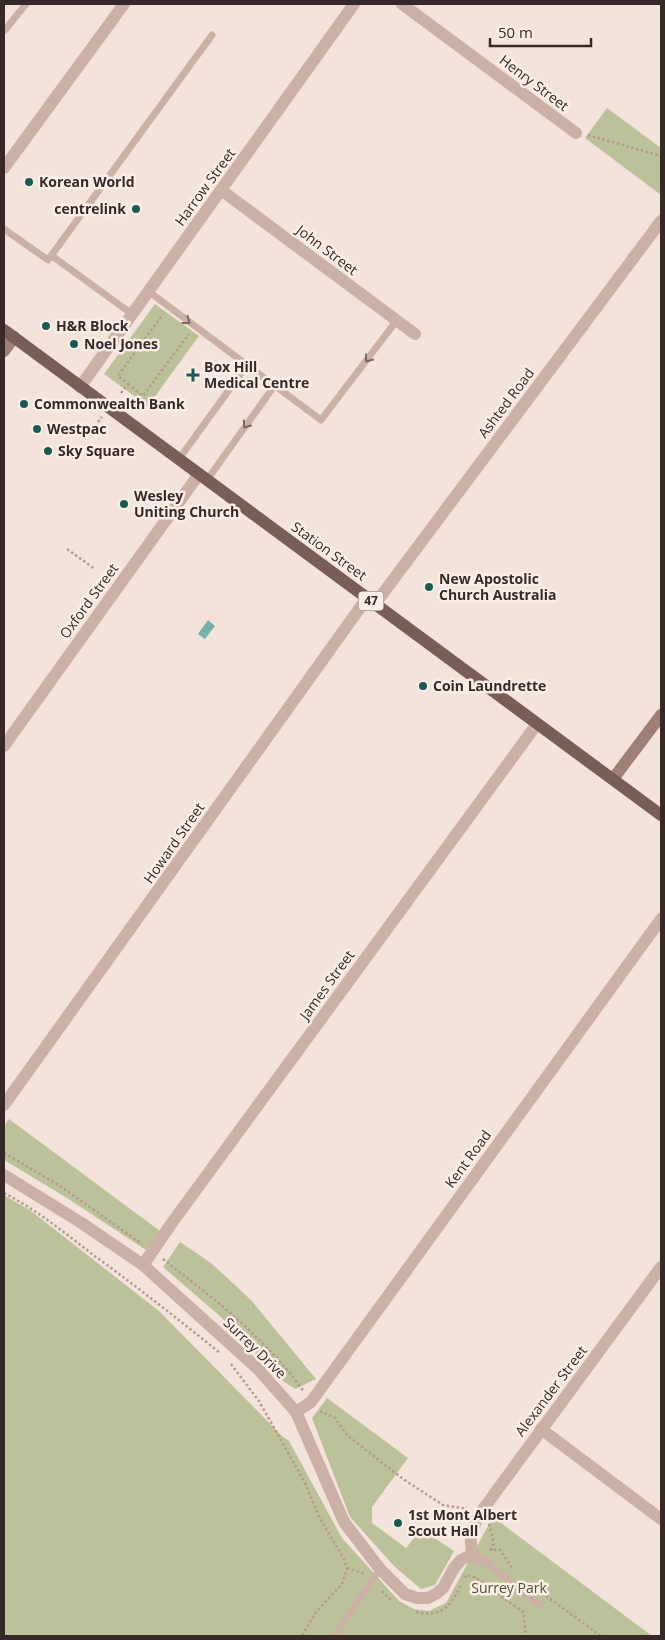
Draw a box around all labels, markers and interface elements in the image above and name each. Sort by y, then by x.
scale bar [490,15,591,47]
text: 50 m [498,22,533,42]
street label: Henry Street [496,50,573,115]
street label: Harrow Street [170,144,239,229]
place label: Korean World [39,172,135,191]
marker: Korean World [23,176,35,188]
place label: centrelink [54,199,126,218]
marker: centrelink [130,203,142,215]
street label: John Street [291,219,362,279]
one-way arrow [181,315,191,324]
place label: H&R Block [56,316,129,335]
marker: H&R Block [40,320,52,332]
place label: Noel Jones [84,334,158,353]
marker: Noel Jones [68,338,80,350]
one-way arrow [365,353,373,362]
place label: Box Hill Medical Centre [204,357,309,392]
street label: Ashted Road [473,364,538,441]
marker: Box Hill Medical Centre [186,368,200,382]
place label: Commonwealth Bank [34,394,185,413]
marker: Commonwealth Bank [18,398,30,410]
place label: Westpac [47,419,106,438]
one-way arrow [243,419,252,429]
marker: Westpac [31,423,43,435]
place label: Sky Square [58,441,135,460]
marker: Sky Square [42,445,54,457]
place label: Wesley Uniting Church [134,486,239,521]
marker: Wesley Uniting Church [118,498,130,510]
street label: Station Street [288,517,371,584]
street label: Oxford Street [55,559,122,642]
place label: New Apostolic Church Australia [439,569,556,604]
marker: New Apostolic Church Australia [423,581,435,593]
road number: 47 [358,592,384,610]
place label: Coin Laundrette [433,676,546,695]
marker: Coin Laundrette [417,680,429,692]
street label: Howard Street [139,799,208,887]
street label: James Street [294,946,358,1025]
street label: Kent Road [440,1126,495,1191]
street label: Surrey Drive [220,1313,291,1383]
street label: Alexander Street [510,1342,591,1440]
place label: 1st Mont Albert Scout Hall [408,1505,517,1540]
marker: 1st Mont Albert Scout Hall [392,1517,404,1529]
park label: Surrey Park [471,1578,547,1597]

